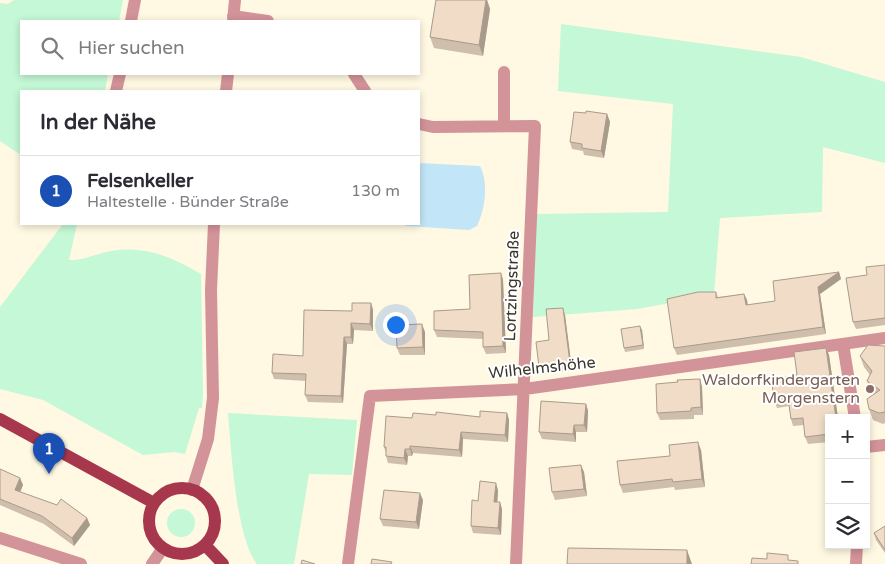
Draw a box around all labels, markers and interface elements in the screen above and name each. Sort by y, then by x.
search box [20,20,420,75]
icon: search [38,34,66,62]
text: Hier suchen [78,37,185,59]
text: In der Nähe [40,110,156,135]
text: Felsenkeller [87,170,193,192]
text: 1 [51,181,61,201]
text: 130 m [351,181,400,201]
text: Haltestelle · Bünder Straße [87,192,289,212]
street label: Lortzingstraße [500,230,524,342]
your location [383,312,409,338]
street label: Wilhelmshöhe [488,352,596,384]
place label: Waldorfkindergarten Morgenstern [702,370,860,408]
marker: Waldorfkindergarten Morgenstern [864,383,876,395]
map controls [825,414,870,549]
button: + [825,414,870,459]
pin: 1 [33,433,65,474]
button: − [825,459,870,504]
button: layers [825,504,870,549]

